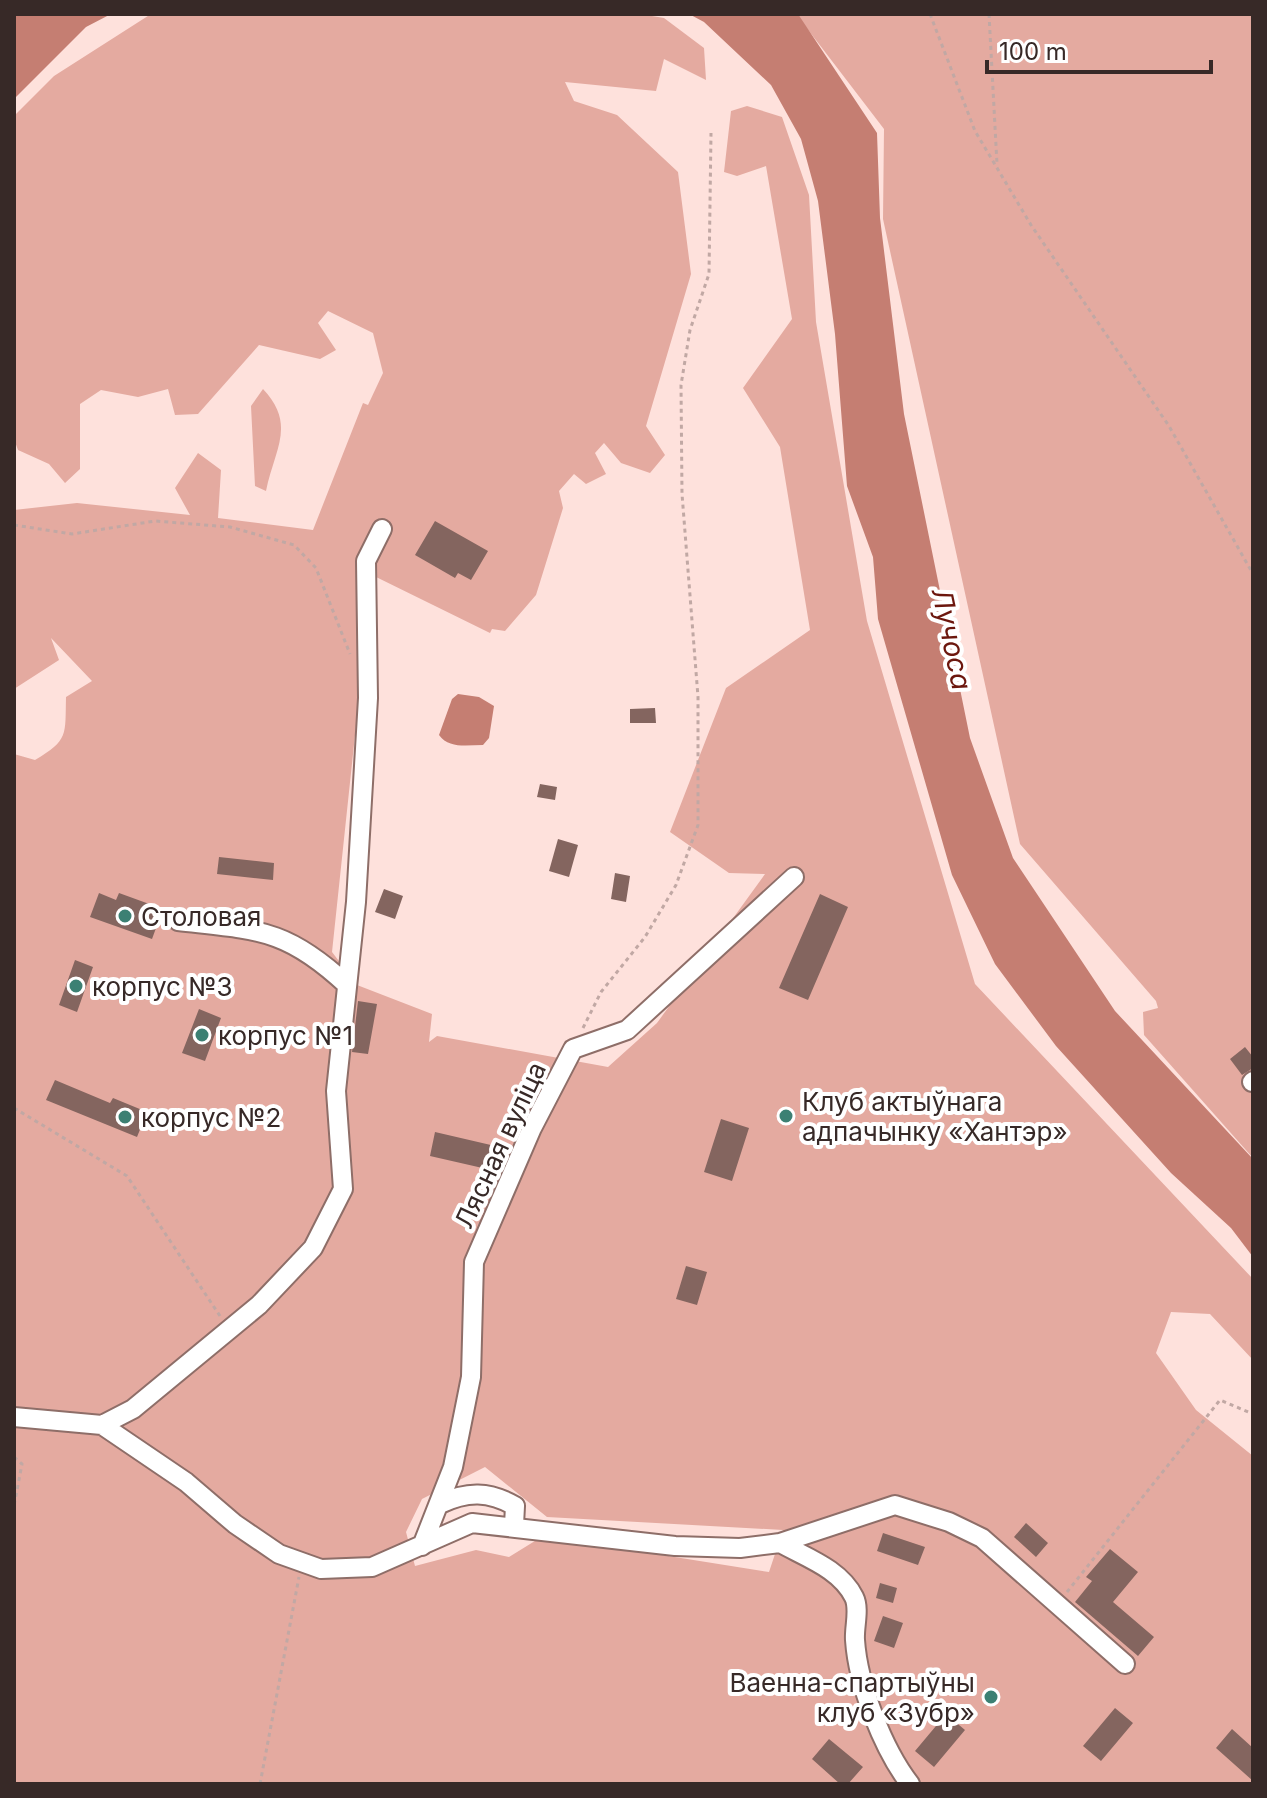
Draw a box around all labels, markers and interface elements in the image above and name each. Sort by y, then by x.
scale bar [987,24,1211,74]
text: 100 m [999,37,1067,66]
water label: Лучоса [925,585,979,693]
place label: Столовая [141,901,262,932]
marker: Столовая [116,907,134,925]
place label: корпус №3 [92,971,233,1002]
marker: корпус №3 [67,977,85,995]
place label: корпус №1 [218,1020,353,1051]
marker: корпус №1 [193,1026,211,1044]
street label: Лясная вуліца [448,1057,552,1233]
place label: Клуб актыўнага адпачынку «Хантэр» [802,1086,1068,1147]
place label: корпус №2 [141,1102,281,1133]
marker: Клуб актыўнага адпачынку «Хантэр» [777,1107,795,1125]
marker: корпус №2 [116,1108,134,1126]
place label: Ваенна-спартыўны клуб «Зубр» [729,1667,975,1728]
marker: Ваенна-спартыўны клуб «Зубр» [982,1688,1000,1706]

